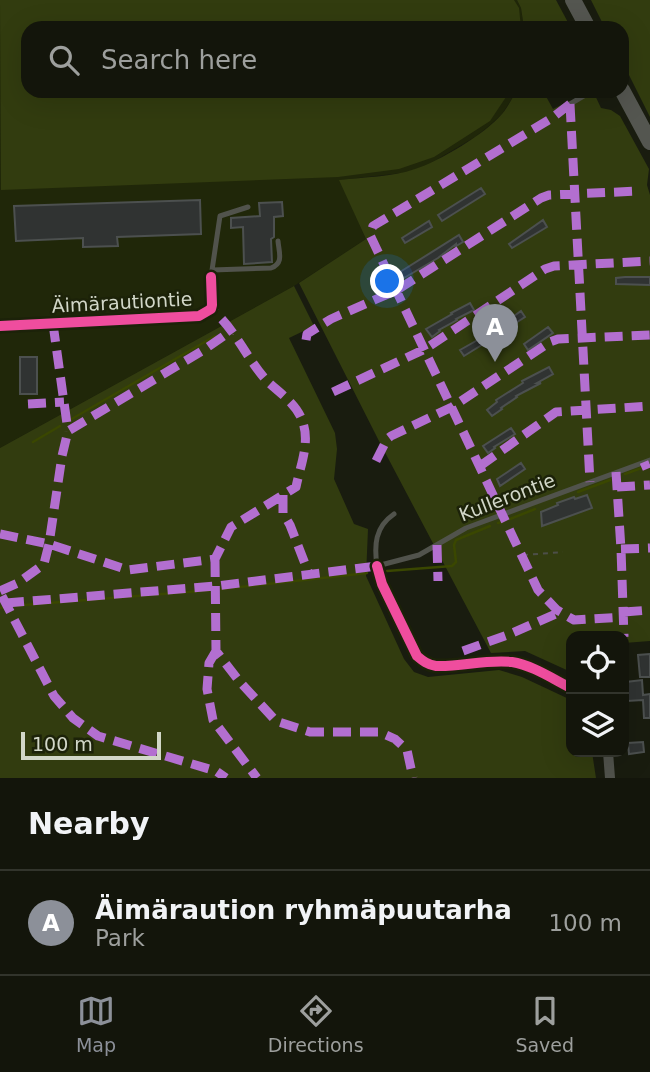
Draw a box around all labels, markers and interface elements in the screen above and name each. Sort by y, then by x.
search box [21,21,629,98]
icon: search [45,41,83,79]
text: Search here [101,45,257,75]
your location [370,264,404,298]
street label: Äimärautiontie [51,287,193,317]
pin: A [472,304,518,362]
street label: Kullerontie [456,469,558,525]
map controls [566,631,629,757]
button: locate [566,631,629,694]
button: layers [566,694,629,757]
scale bar [21,729,161,761]
text: 100 m [32,733,93,755]
text: Nearby [28,806,150,841]
text: Äimäraution ryhmäpuutarha [95,895,512,925]
text: A [42,910,60,936]
text: 100 m [548,910,622,936]
text: Park [95,925,145,951]
tab: Map [76,992,116,1056]
tab: Directions [268,992,364,1056]
tab: Saved [515,992,574,1056]

